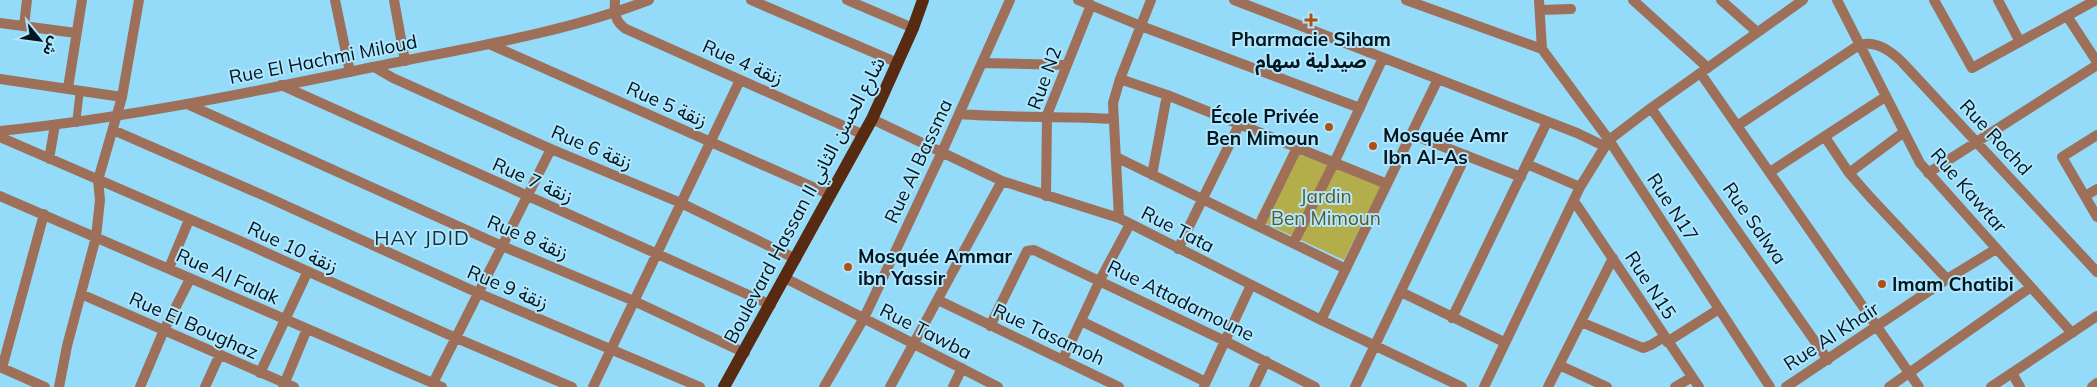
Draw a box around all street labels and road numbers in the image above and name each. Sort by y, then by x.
street label: Rue El Hachmi Miloud [227,29,419,89]
street label: Rue 4 زنقة [699,34,787,90]
street label: Rue N2 [1022,43,1066,113]
street label: Boulevard Hassan II شارع الحسن الثاني [718,53,893,349]
street label: Rue 5 زنقة [623,76,711,132]
street label: Rue Rochd [1955,94,2037,180]
street label: Rue Al Bassma [879,95,957,227]
street label: Rue 6 زنقة [548,119,636,175]
street label: Rue Kawtar [1926,143,2012,237]
street label: Rue 7 زنقة [489,152,577,208]
street label: Rue N17 [1642,168,1704,246]
street label: Rue Salwa [1718,177,1792,269]
street label: Rue Tata [1137,200,1219,258]
street label: Rue 8 زنقة [484,209,572,265]
street label: Rue 10 زنقة [244,216,342,278]
street label: Rue Al Falak [173,243,283,309]
street label: Rue N15 [1620,246,1682,324]
street label: Rue Attadamoune [1104,254,1258,346]
street label: Rue 9 زنقة [464,259,552,315]
street label: Rue El Boughaz [126,286,262,364]
street label: Rue Al Khair [1779,296,1883,376]
street label: Rue Tawba [876,298,976,364]
street label: Rue Tasamoh [989,298,1109,370]

